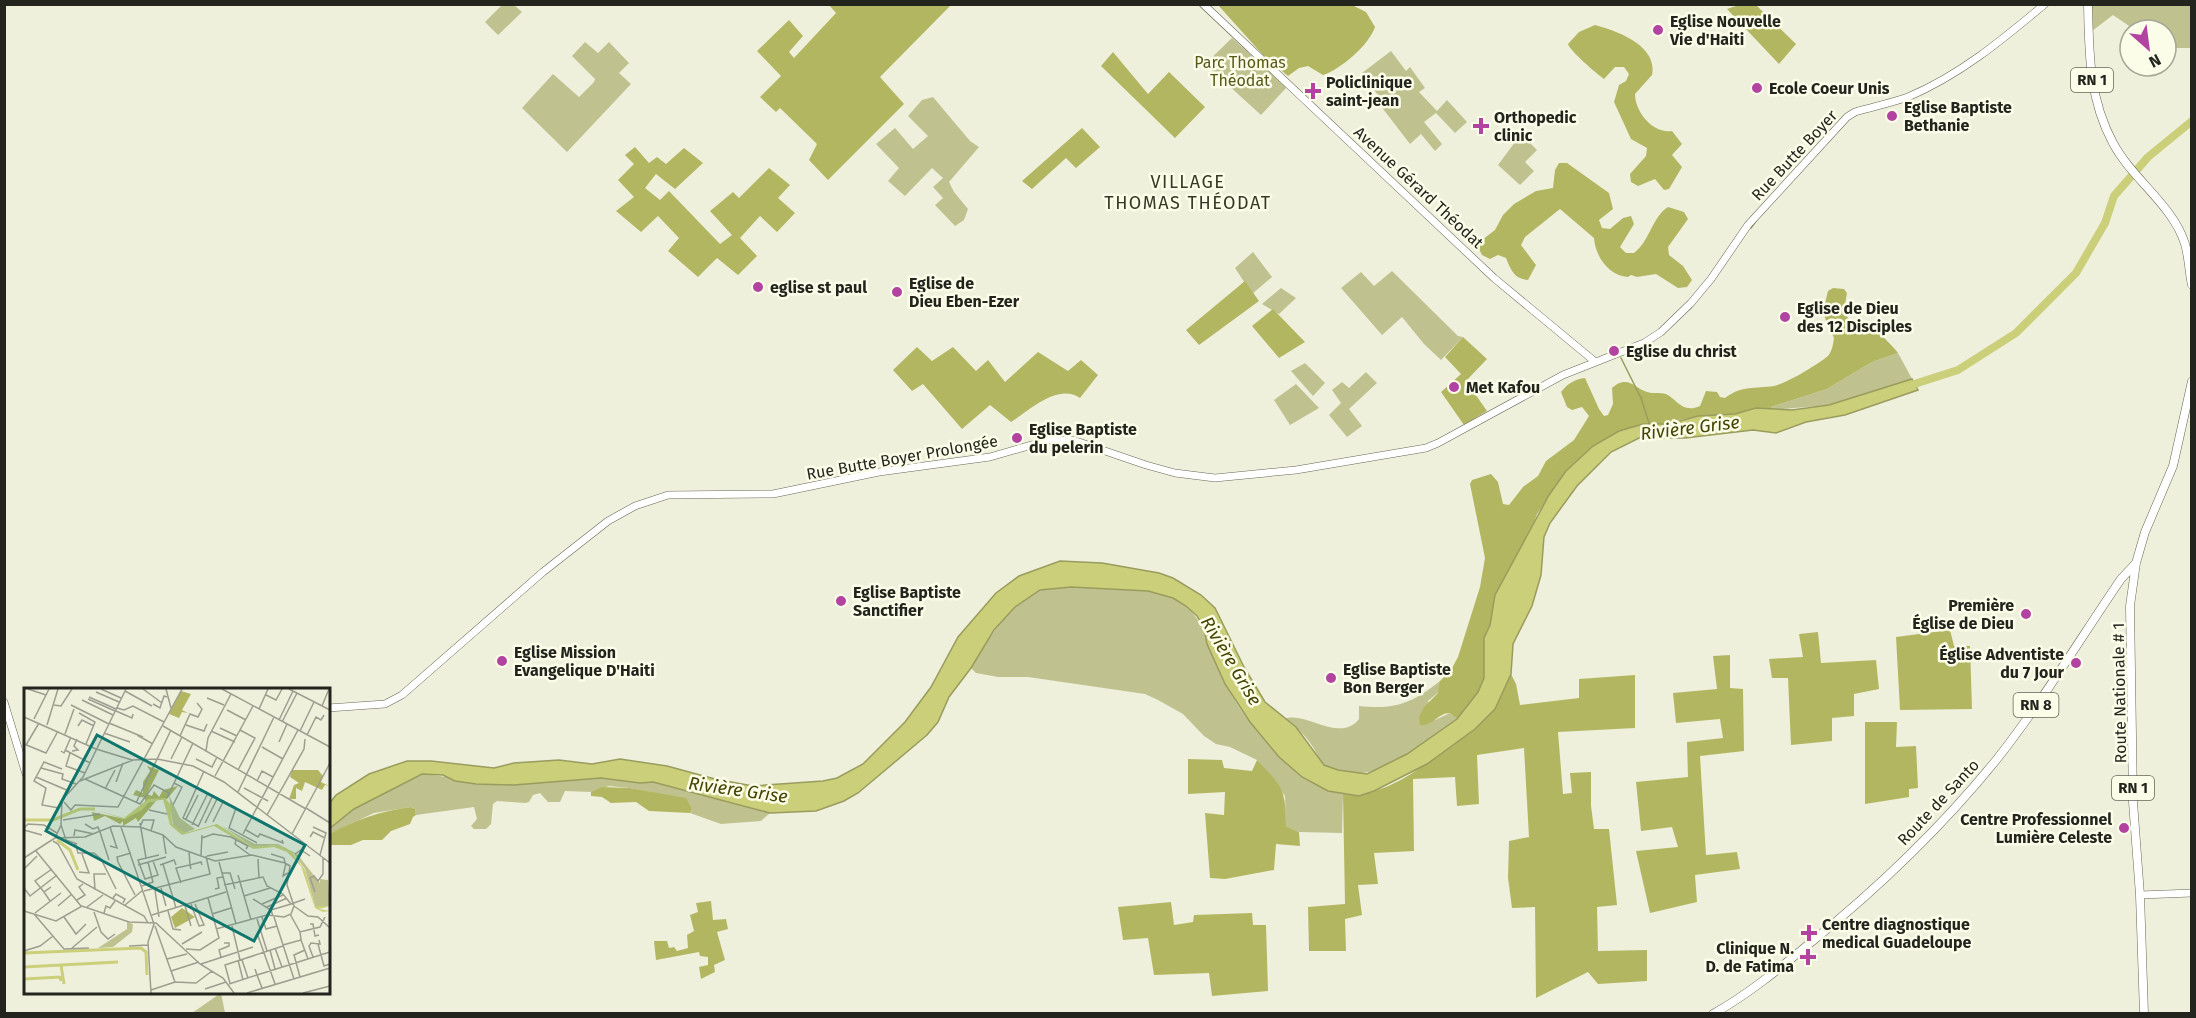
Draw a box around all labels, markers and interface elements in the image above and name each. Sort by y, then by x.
place label: Eglise Nouvelle Vie d'Haiti [1669,12,1781,49]
north arrow [2118,18,2178,78]
marker: Eglise Nouvelle Vie d'Haiti [1651,23,1665,37]
text: N [2146,50,2164,72]
park label: Parc Thomas Théodat [1194,53,1286,90]
road number: RN 1 [2071,68,2113,92]
place label: Policlinique saint-jean [1326,73,1412,110]
place label: Ecole Coeur Unis [1769,79,1890,98]
marker: Ecole Coeur Unis [1750,81,1764,95]
marker: Policlinique saint-jean [1304,82,1322,100]
place label: Eglise Baptiste Bethanie [1904,98,2012,135]
street label: Rue Butte Boyer [1748,105,1842,205]
place label: Orthopedic clinic [1494,108,1577,145]
marker: Eglise Baptiste Bethanie [1885,109,1899,123]
marker: Orthopedic clinic [1472,117,1490,135]
street label: Avenue Gérard Théodat [1350,123,1487,252]
district label: VILLAGE THOMAS THÉODAT [1104,171,1272,214]
place label: Eglise de Dieu Eben-Ezer [909,274,1020,311]
place label: eglise st paul [770,278,867,297]
marker: eglise st paul [751,280,765,294]
marker: Eglise de Dieu Eben-Ezer [890,285,904,299]
place label: Eglise de Dieu des 12 Disciples [1797,299,1912,336]
marker: Eglise de Dieu des 12 Disciples [1778,310,1792,324]
place label: Eglise du christ [1626,342,1738,361]
marker: Eglise du christ [1607,344,1621,358]
place label: Met Kafou [1466,378,1540,397]
marker: Met Kafou [1447,380,1461,394]
water label: Rivière Grise [1639,411,1741,445]
place label: Eglise Baptiste du pelerin [1029,420,1137,457]
street label: Rue Butte Boyer Prolongée [805,431,999,484]
marker: Eglise Baptiste du pelerin [1010,431,1024,445]
place label: Eglise Baptiste Sanctifier [853,583,961,620]
marker: Eglise Baptiste Sanctifier [834,594,848,608]
place label: Première Église de Dieu [1912,596,2014,633]
marker: Première Église de Dieu [2019,607,2033,621]
water label: Rivière Grise [1196,613,1266,709]
street label: Route Nationale # 1 [2109,622,2130,764]
place label: Eglise Mission Evangelique D'Haiti [514,643,655,680]
place label: Église Adventiste du 7 Jour [1939,644,2065,682]
marker: Eglise Mission Evangelique D'Haiti [495,654,509,668]
marker: Église Adventiste du 7 Jour [2069,656,2083,670]
place label: Eglise Baptiste Bon Berger [1343,660,1451,697]
marker: Eglise Baptiste Bon Berger [1324,671,1338,685]
inset map [24,688,330,994]
road number: RN 8 [2014,693,2058,717]
street label: Route de Santo [1894,755,1983,849]
water label: Rivière Grise [687,772,789,808]
road number: RN 1 [2112,776,2154,800]
place label: Centre Professionnel Lumière Celeste [1960,810,2112,847]
marker: Centre Professionnel Lumière Celeste [2117,821,2131,835]
place label: Centre diagnostique medical Guadeloupe [1822,915,1972,952]
marker: Centre diagnostique medical Guadeloupe [1800,924,1818,942]
place label: Clinique N. D. de Fatima [1705,939,1794,976]
marker: Clinique N. D. de Fatima [1799,948,1817,966]

